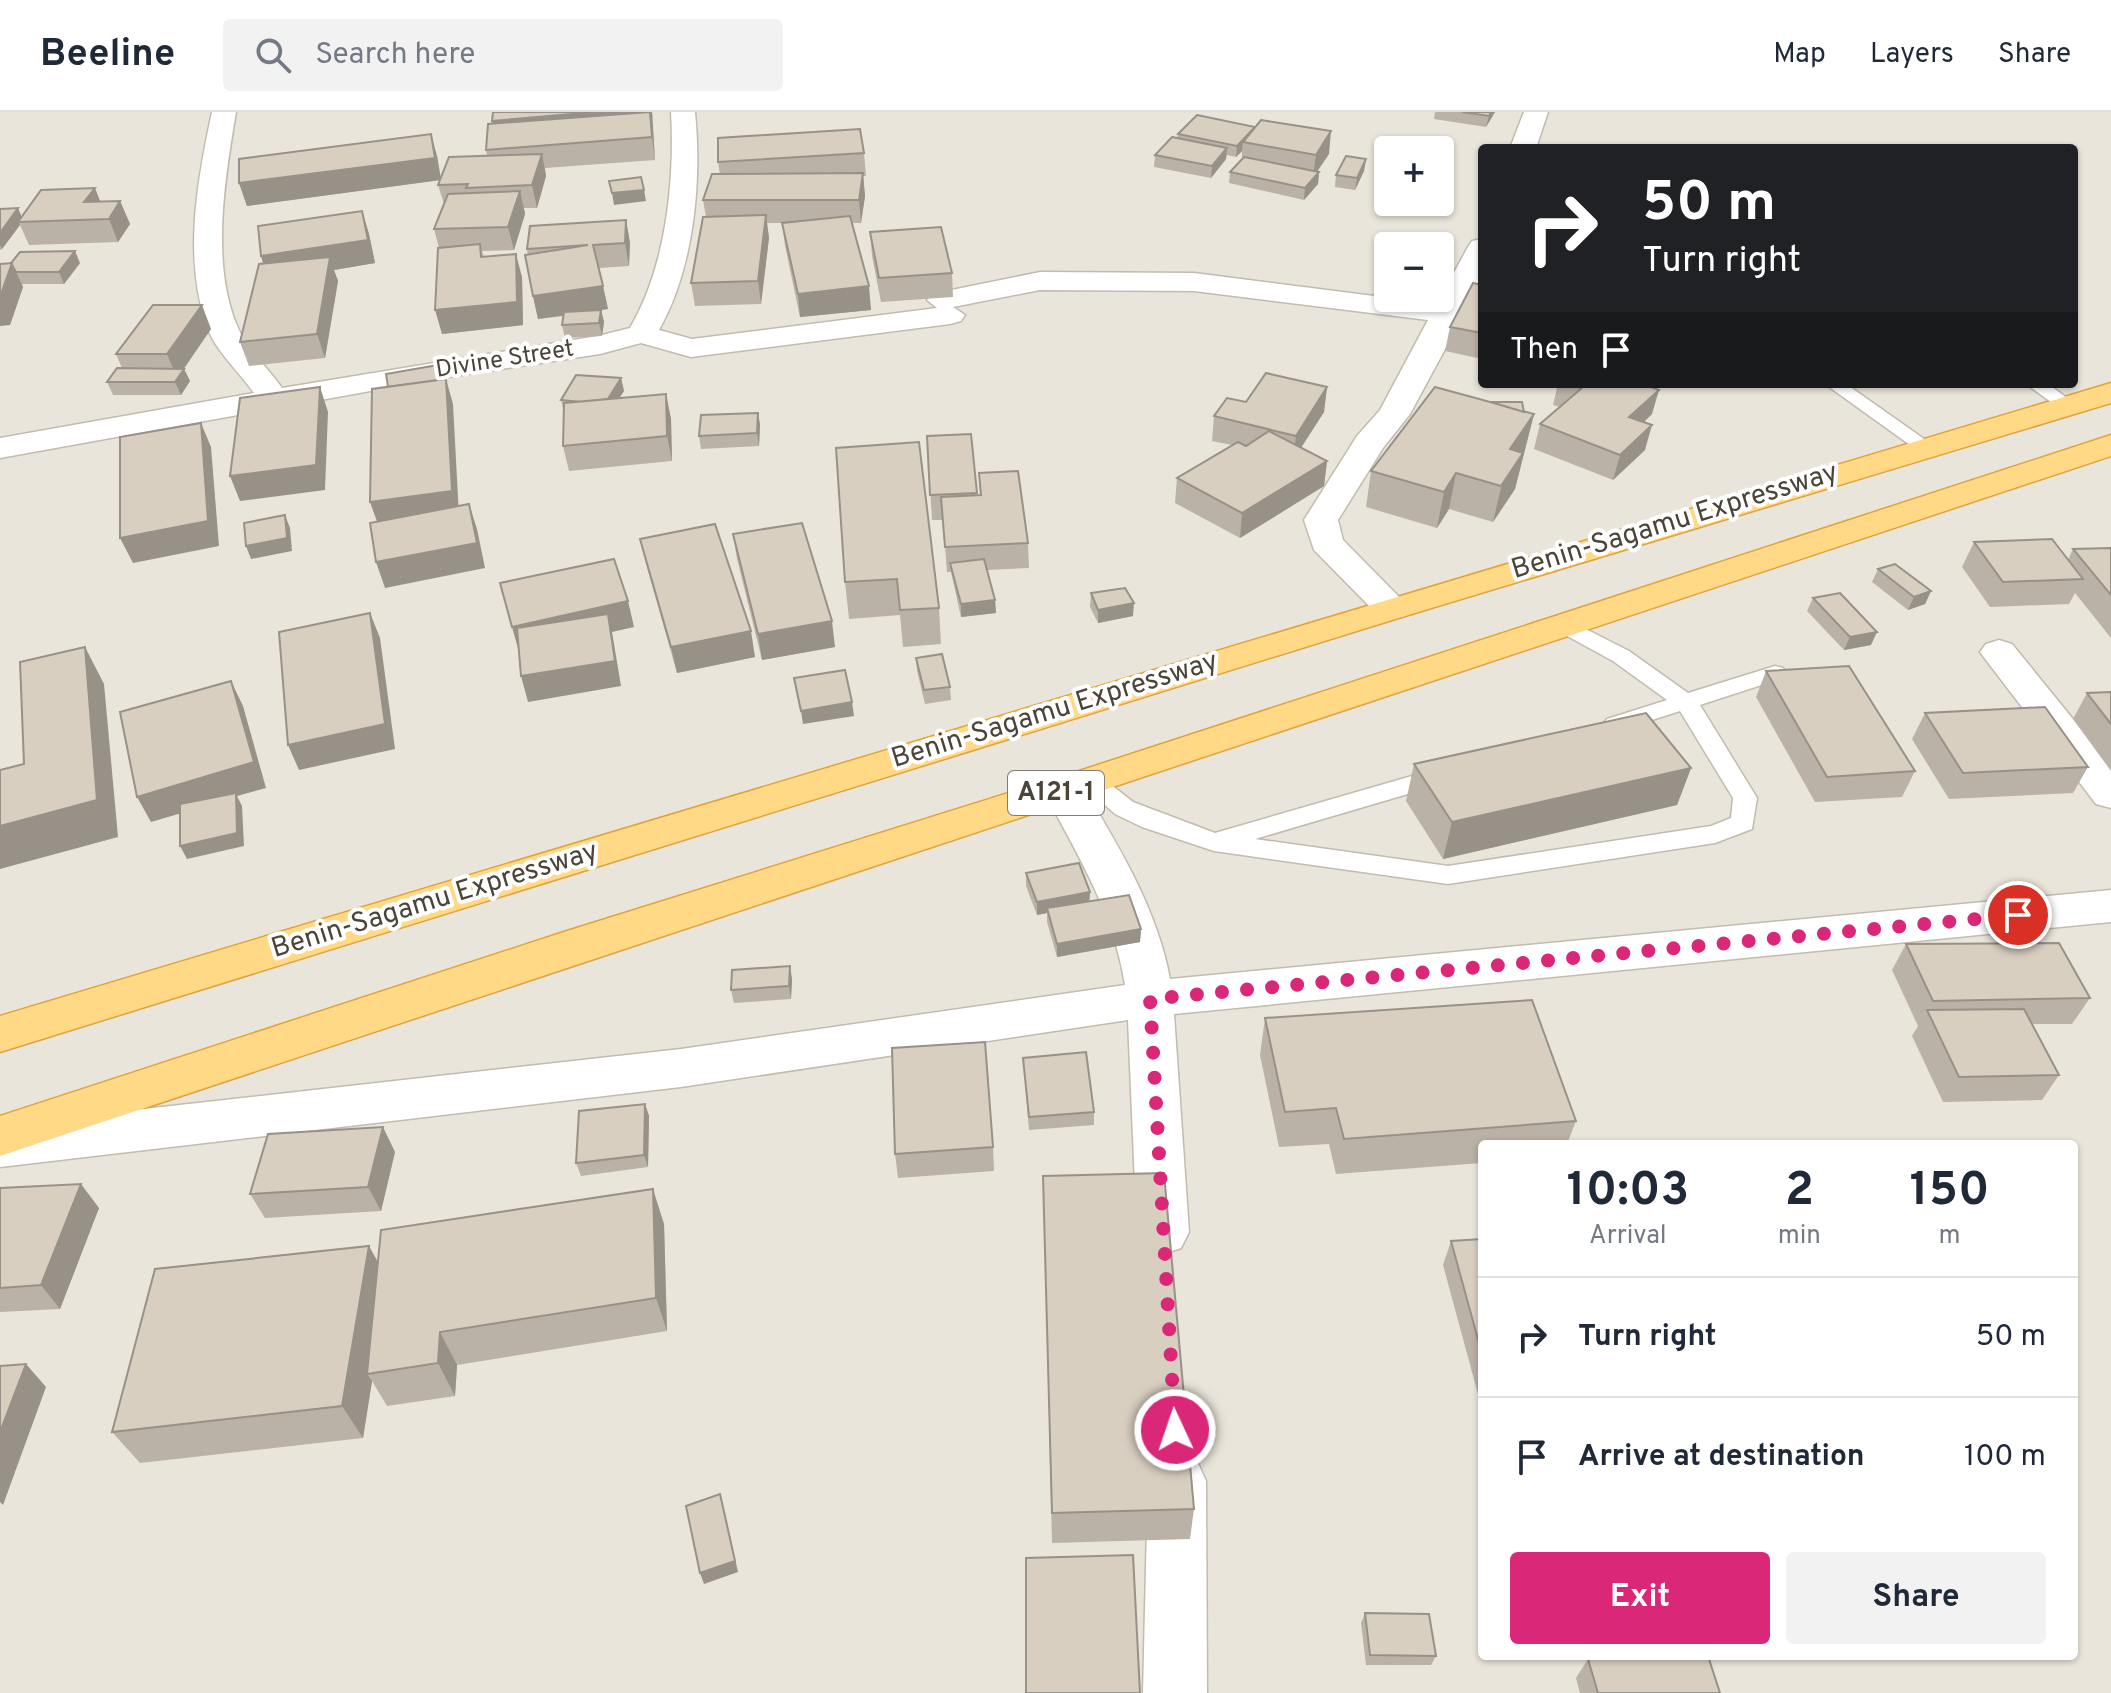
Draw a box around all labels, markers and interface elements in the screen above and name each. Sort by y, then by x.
search box [223,19,783,91]
text: Beeline [40,31,175,80]
icon: search [251,33,295,77]
text: Search here [315,37,475,74]
text: Map [1773,37,1826,73]
text: Layers [1870,37,1954,73]
text: Share [1998,37,2071,73]
map controls [1374,136,1454,312]
button: + [1374,136,1454,216]
text: 50 m [1642,170,1776,240]
icon: right [1510,176,1614,280]
button: − [1374,232,1454,312]
text: Turn right [1642,239,1801,285]
icon: arrive [1594,328,1638,372]
text: Then [1510,332,1578,369]
street label: Divine Street [434,334,576,386]
street label: Benin-Sagamu Expressway [1507,455,1843,589]
street label: Benin-Sagamu Expressway [887,644,1223,778]
road number: A121-1 [1008,771,1104,815]
street label: Benin-Sagamu Expressway [267,834,603,968]
pin [1984,881,2052,949]
icon: arrive [1996,893,2040,937]
text: 10:03 [1566,1162,1689,1222]
text: 2 [1785,1162,1814,1222]
text: 150 [1909,1162,1989,1222]
text: Arrival [1589,1220,1667,1253]
text: min [1778,1220,1821,1253]
text: m [1938,1220,1961,1253]
icon: right [1510,1315,1554,1359]
text: Turn right [1578,1319,1716,1356]
text: 50 m [1976,1319,2046,1356]
position arrow [1133,1388,1217,1472]
icon: arrive [1510,1435,1554,1479]
text: Arrive at destination [1578,1439,1864,1476]
text: 100 m [1964,1439,2046,1476]
button: Exit [1510,1552,1770,1644]
button: Share [1786,1552,2046,1644]

